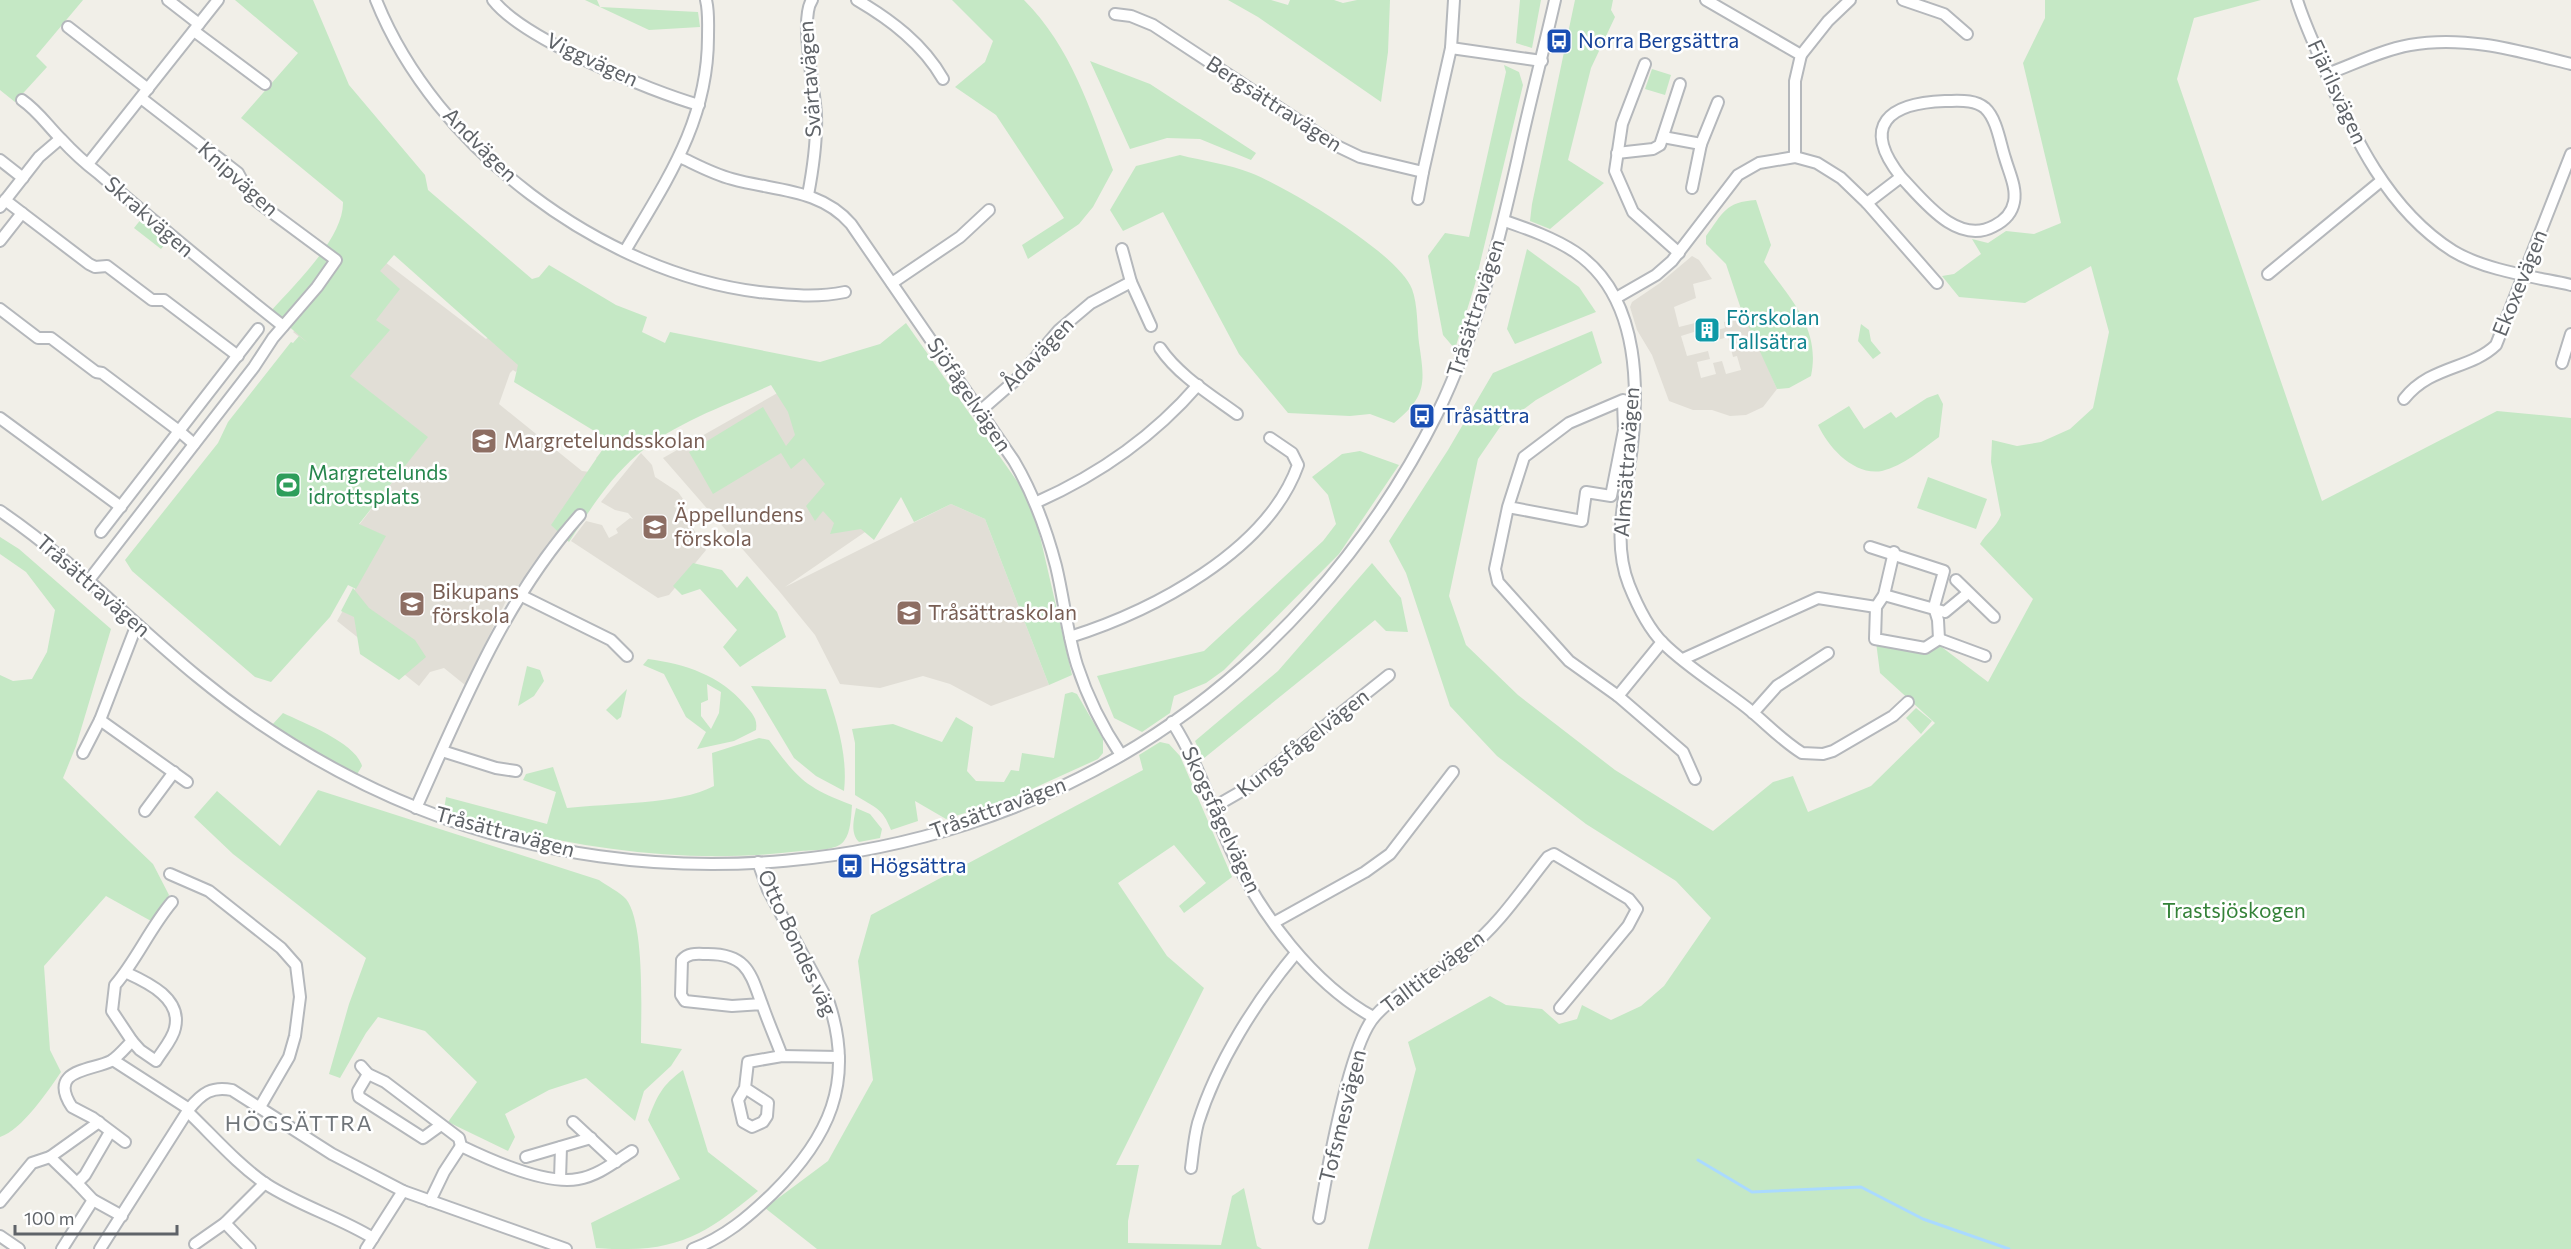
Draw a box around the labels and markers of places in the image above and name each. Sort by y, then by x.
bus stop icon: Norra Bergsättra [1544,26,1574,56]
place label: Norra Bergsättra [1578,27,1739,52]
place label: Förskolan Tallsätra [1726,304,1820,353]
building icon: Förskolan Tallsätra [1692,315,1722,345]
bus stop icon: Tråsättra [1407,401,1437,431]
place label: Tråsättra [1442,402,1530,427]
school or university icon: Margretelundsskolan [469,426,499,456]
place label: Margretelundsskolan [504,427,705,452]
place label: Margretelunds idrottsplats [308,459,448,508]
sports icon: Margretelunds idrottsplats [273,470,303,500]
place label: Äppellundens förskola [674,501,804,550]
school or university icon: Äppellundens förskola [640,512,670,542]
place label: Bikupans förskola [432,578,519,627]
school or university icon: Bikupans förskola [397,589,427,619]
school or university icon: Tråsättraskolan [894,598,924,628]
place label: Tråsättraskolan [928,599,1077,624]
bus stop icon: Högsättra [835,851,865,881]
place label: Högsättra [870,852,967,877]

